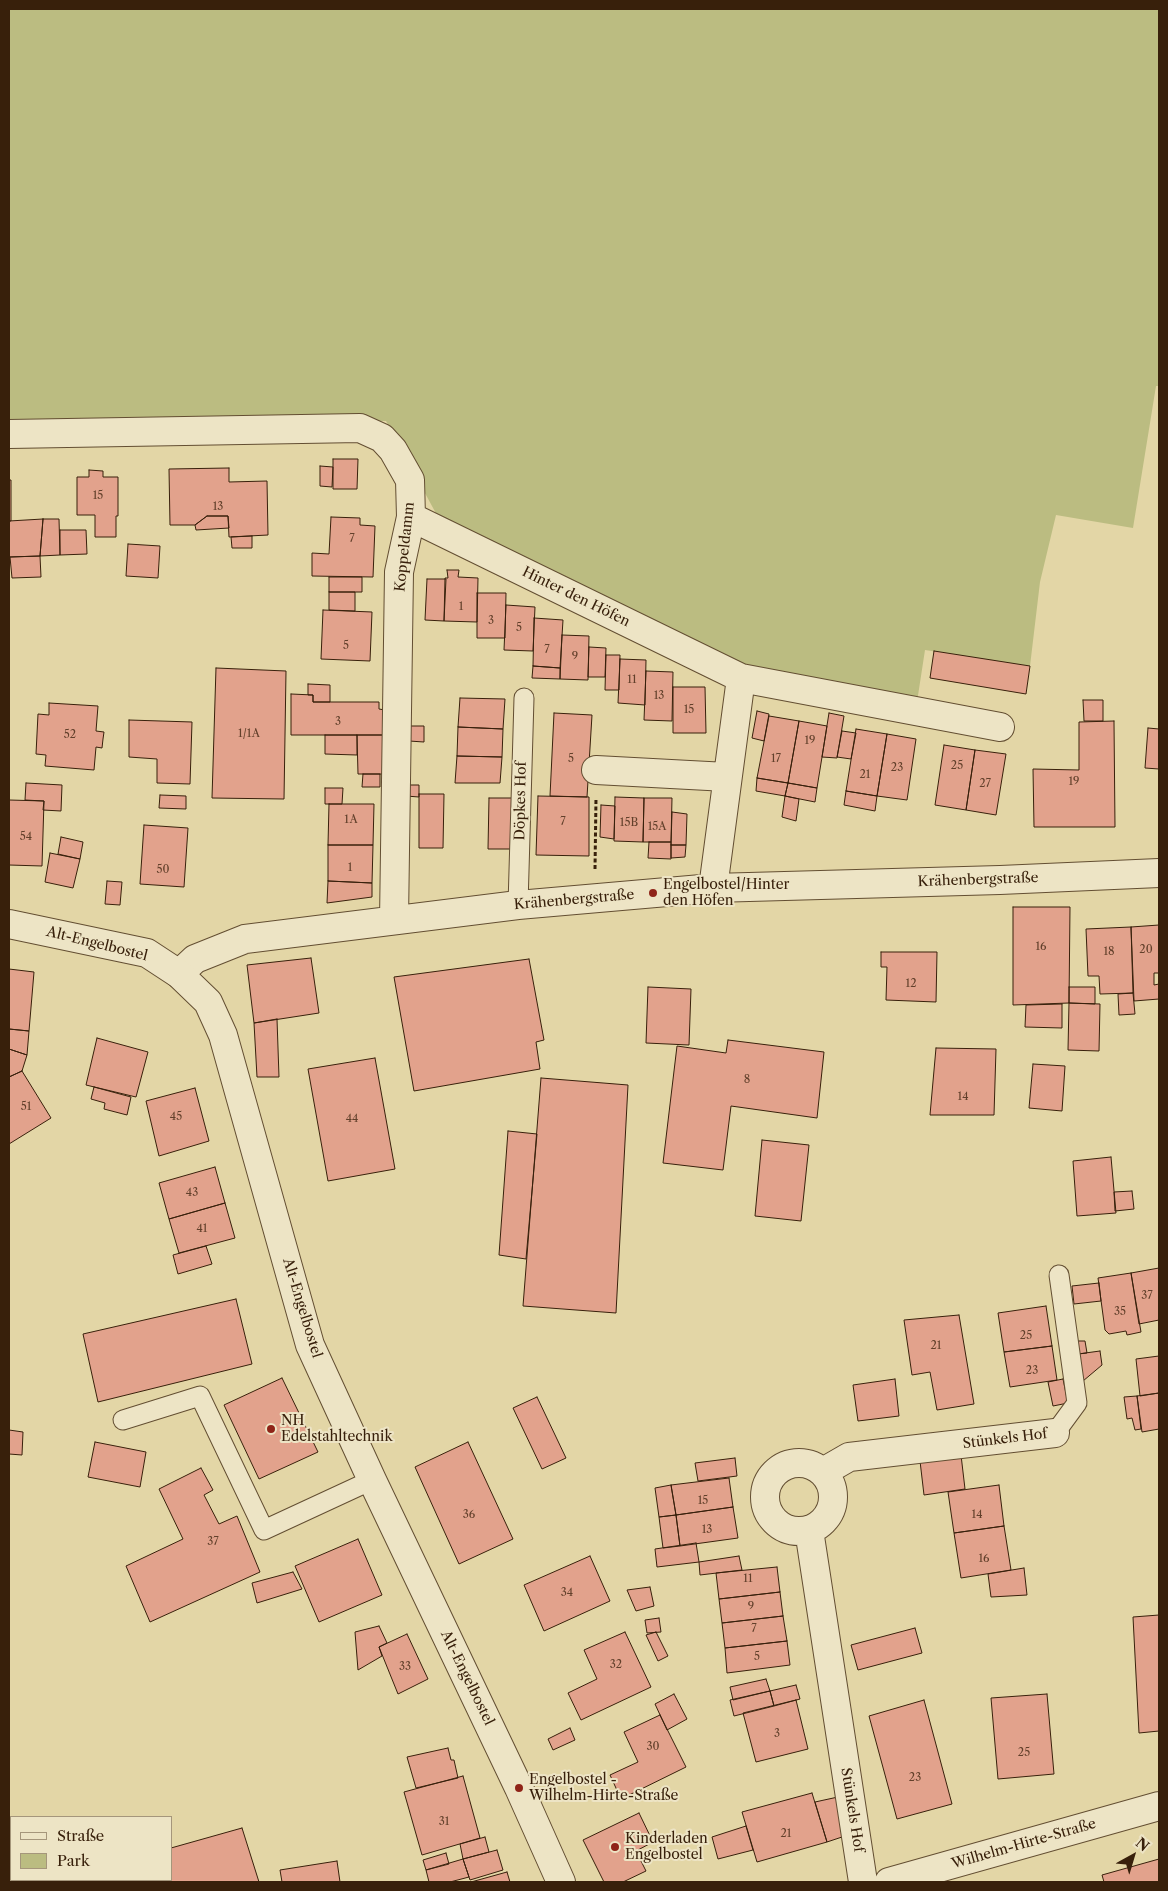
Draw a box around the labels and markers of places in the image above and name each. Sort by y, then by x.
place label: Engelbostel/Hinter den Höfen [663,877,789,910]
marker: Engelbostel/Hinter den Höfen [647,887,659,899]
place label: NH Edelstahltechnik [281,1413,392,1445]
marker: NH Edelstahltechnik [265,1423,277,1435]
place label: Engelbostel - Wilhelm-Hirte-Straße [529,1772,678,1804]
marker: Engelbostel - Wilhelm-Hirte-Straße [513,1782,525,1794]
place label: Kinderladen Engelbostel [625,1831,708,1864]
marker: Kinderladen Engelbostel [609,1841,621,1853]

